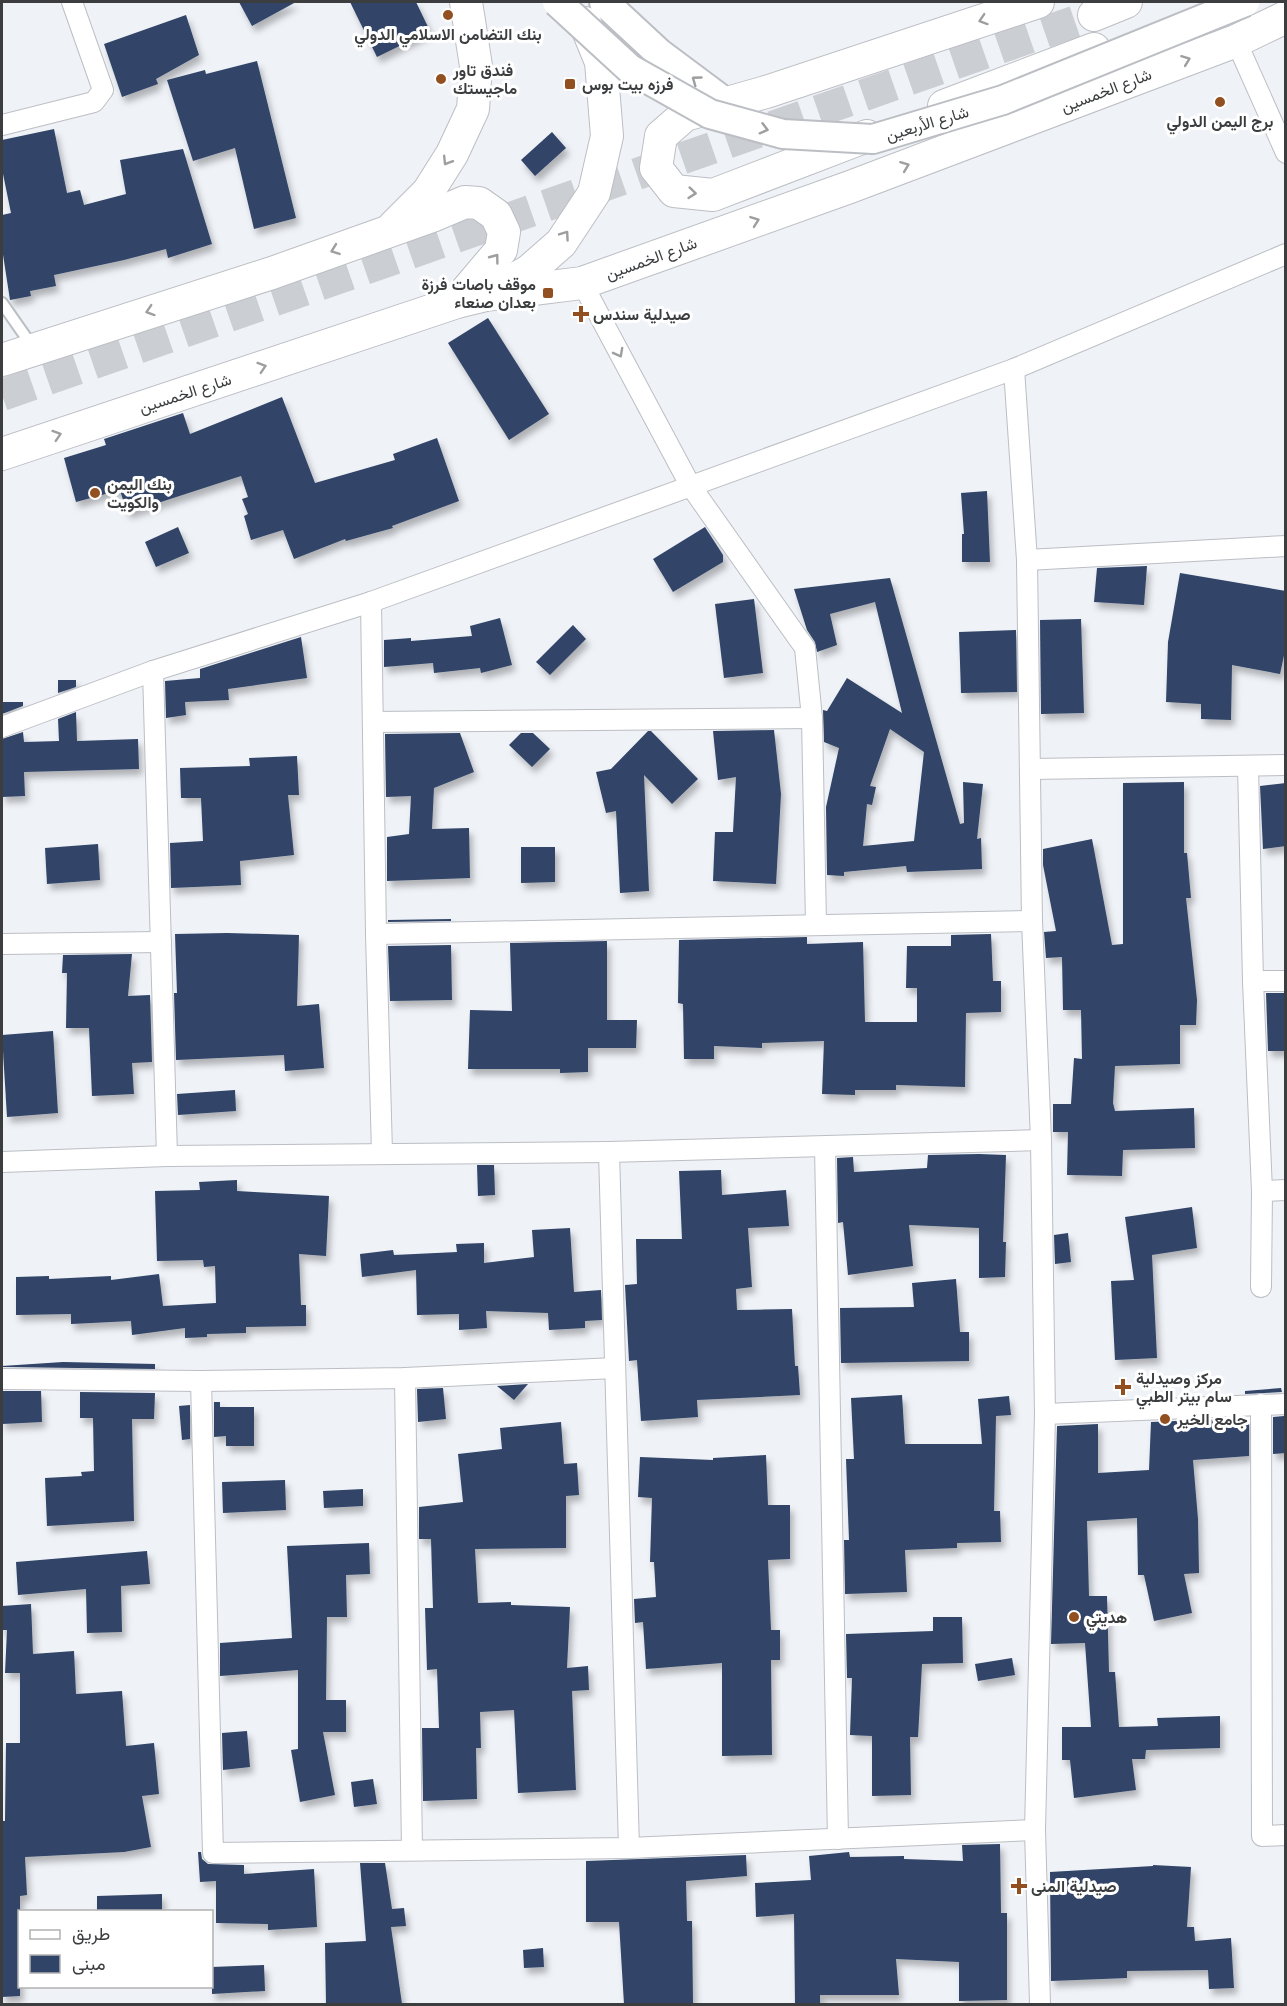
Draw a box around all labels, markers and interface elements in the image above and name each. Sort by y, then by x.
marker: بنك التضامن الاسلامي الدولي [441,8,455,22]
one-way arrow [978,13,989,25]
place label: بنك التضامن الاسلامي الدولي [354,23,542,48]
one-way arrow [1180,55,1191,67]
place label: فندق تاور ماجيستك [452,59,517,99]
street label: شارع الخمسين [1057,63,1155,118]
marker: فندق تاور ماجيستك [434,72,448,86]
place label: فرزه بيت بوس [582,73,674,95]
marker: فرزه بيت بوس [563,77,577,91]
one-way arrow [691,77,702,88]
marker: برج اليمن الدولي [1213,95,1227,109]
street label: شارع الأربعين [883,100,972,147]
place label: برج اليمن الدولي [1167,110,1274,135]
one-way arrow [759,121,769,134]
one-way arrow [442,155,454,165]
one-way arrow [899,161,910,173]
one-way arrow [688,186,697,199]
one-way arrow [749,215,760,228]
one-way arrow [558,231,569,242]
street label: شارع الخمسين [602,231,700,286]
one-way arrow [330,242,341,255]
one-way arrow [488,254,499,265]
place label: موقف باصات فرزة بعدان صنعاء [422,273,536,313]
marker: موقف باصات فرزة بعدان صنعاء [541,286,555,300]
place label: صيدلية سندس [593,303,691,325]
one-way arrow [145,304,156,317]
marker: صيدلية سندس [574,307,588,321]
one-way arrow [612,347,623,357]
one-way arrow [256,362,267,374]
street label: شارع الخمسين [136,368,234,419]
one-way arrow [51,430,62,443]
place label: بنك اليمن والكويت [107,473,172,513]
marker: بنك اليمن والكويت [88,486,102,500]
place label: مركز وصيدلية سام بيتر الطبي [1136,1367,1232,1410]
marker: مركز وصيدلية سام بيتر الطبي [1114,1378,1132,1396]
place label: جامع الخير [1176,1408,1248,1431]
marker: جامع الخير [1158,1412,1172,1426]
place label: هديتي [1086,1606,1127,1631]
marker: هديتي [1067,1610,1081,1624]
place label: صيدلية المنى [1031,1875,1117,1897]
marker: صيدلية المنى [1012,1879,1026,1893]
legend [18,1910,213,1988]
text: طريق [72,1921,110,1945]
text: مبنى [72,1951,106,1975]

